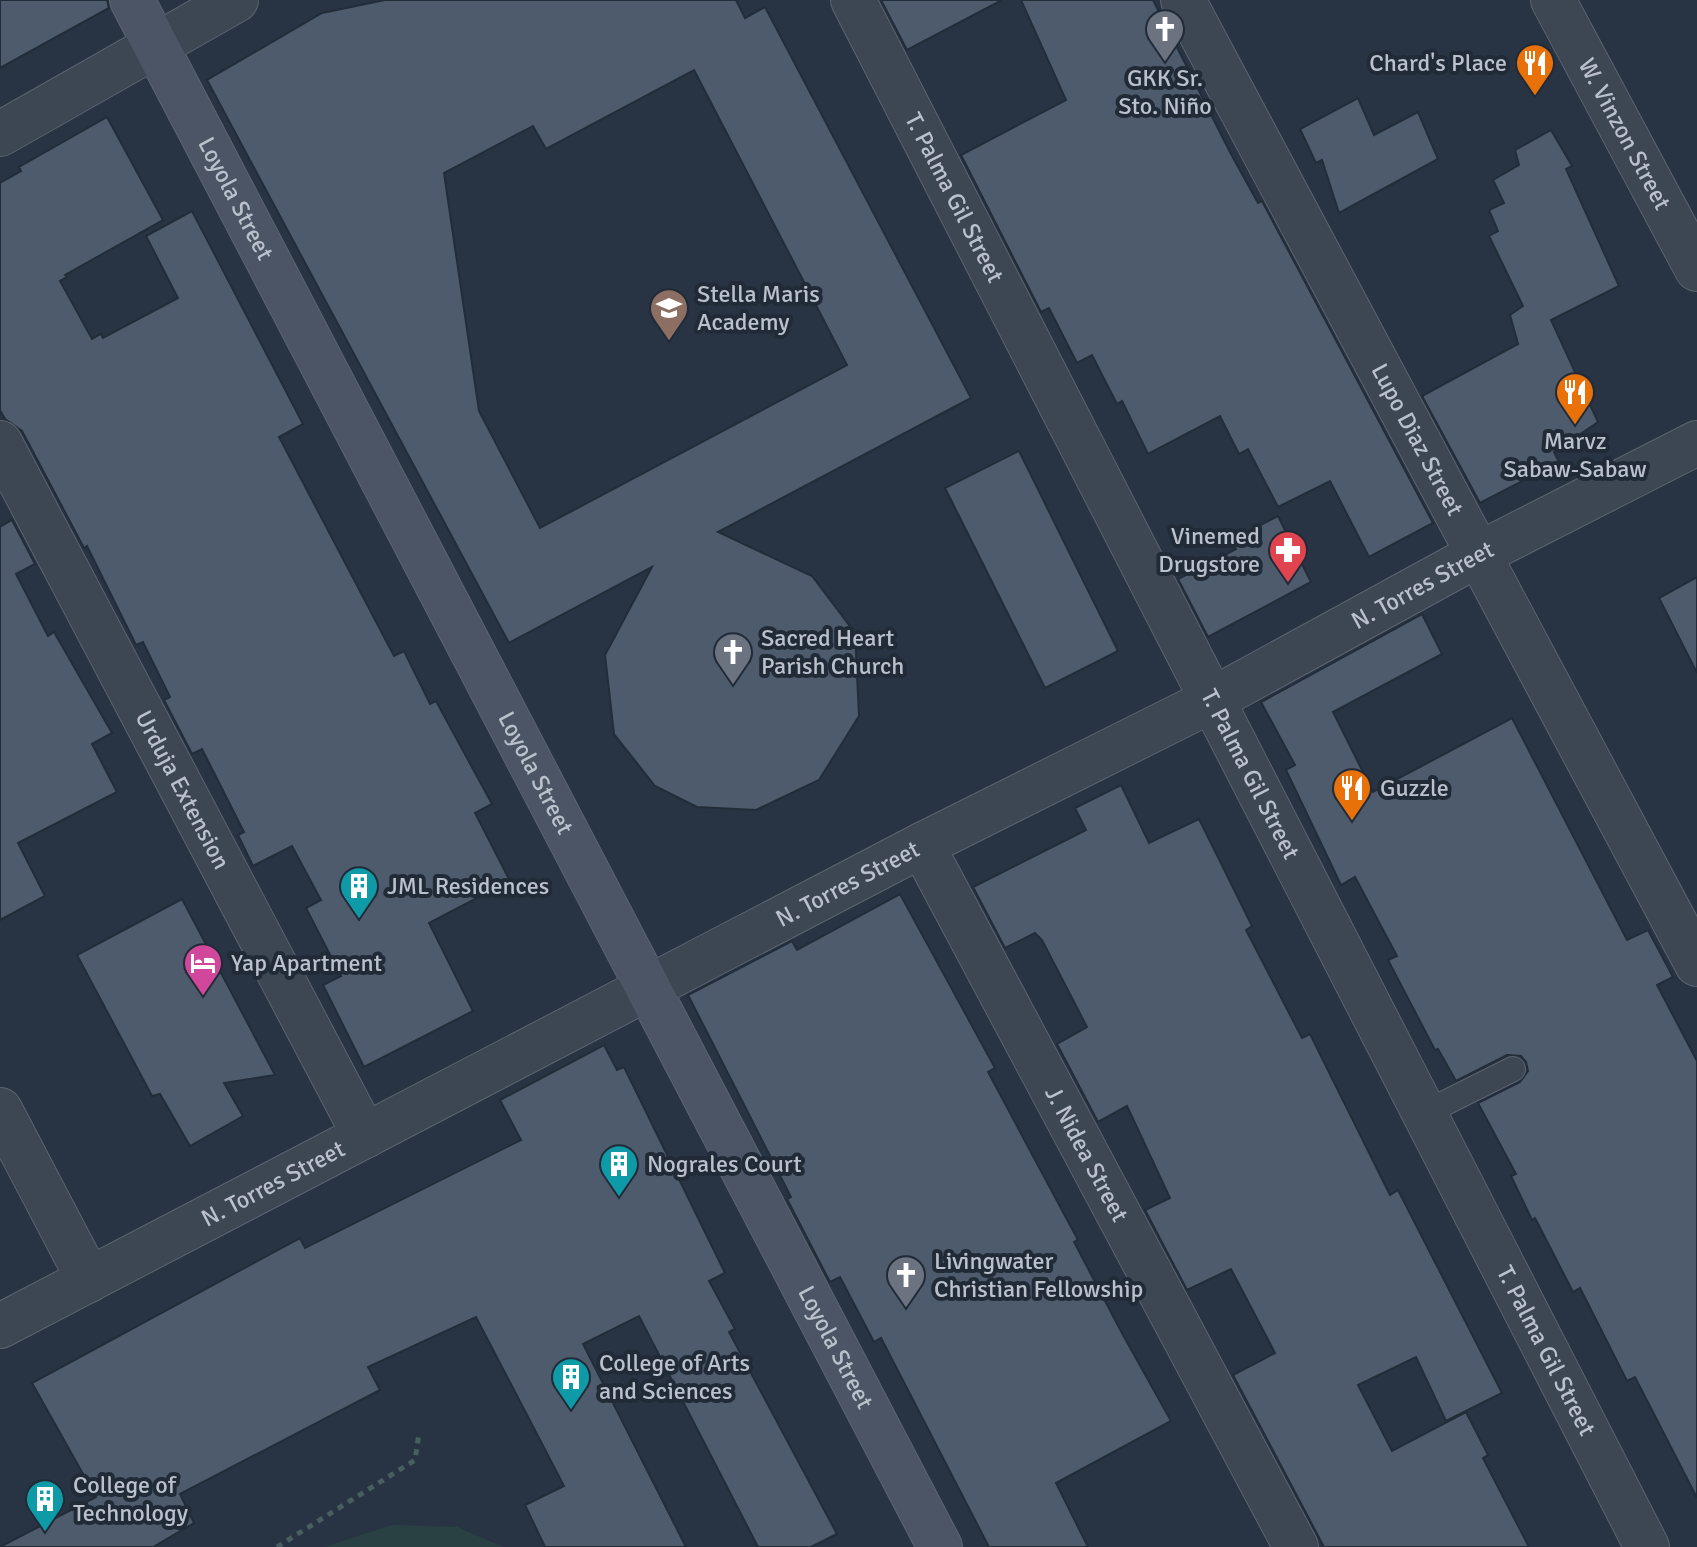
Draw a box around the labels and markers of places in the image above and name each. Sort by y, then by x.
church icon: GKK Sr. Sto. Niño [1144,8,1186,63]
restaurant icon: Chard's Place [1514,42,1556,97]
place label: Chard's Place [1369,48,1507,78]
place label: GKK Sr. Sto. Niño [1118,63,1212,121]
place label: Stella Maris Academy [697,279,820,337]
school or university icon: Stella Maris Academy [648,287,690,342]
restaurant icon: Marvz Sabaw-Sabaw [1554,371,1596,426]
place label: Marvz Sabaw-Sabaw [1503,426,1647,484]
place label: Vinemed Drugstore [1158,521,1260,579]
pharmacy icon: Vinemed Drugstore [1267,529,1309,584]
place label: Sacred Heart Parish Church [761,623,904,681]
church icon: Sacred Heart Parish Church [712,631,754,686]
restaurant icon: Guzzle [1331,767,1373,822]
place label: Guzzle [1380,773,1449,803]
building icon: JML Residences [338,865,380,920]
place label: JML Residences [387,871,549,901]
hotel icon: Yap Apartment [182,942,224,997]
place label: Yap Apartment [231,948,382,978]
building icon: Nograles Court [598,1143,640,1198]
place label: Nograles Court [647,1149,802,1179]
place label: Livingwater Christian Fellowship [934,1246,1143,1304]
church icon: Livingwater Christian Fellowship [885,1254,927,1309]
place label: College of Arts and Sciences [599,1348,750,1406]
building icon: College of Arts and Sciences [550,1356,592,1411]
place label: College of Technology [73,1470,188,1528]
building icon: College of Technology [24,1478,66,1533]

